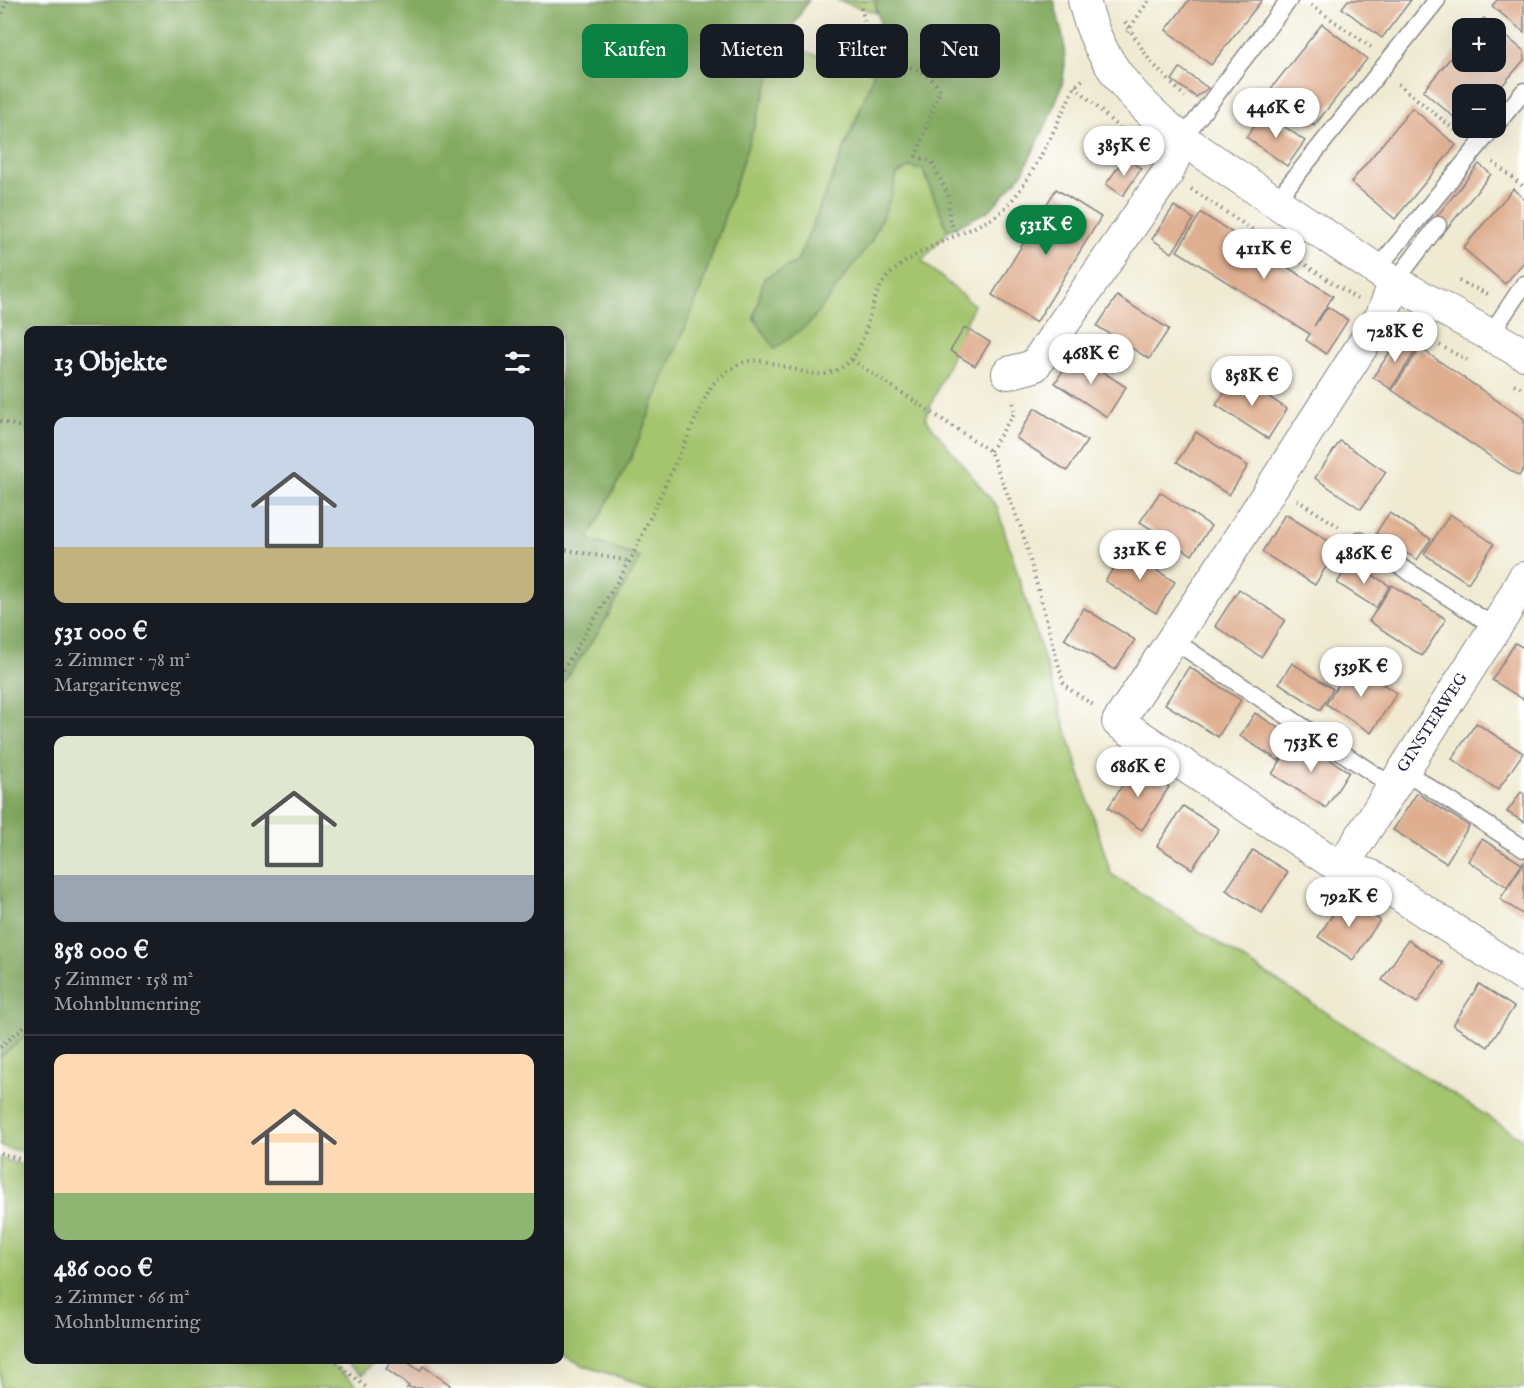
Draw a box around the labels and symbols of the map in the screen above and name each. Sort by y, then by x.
pin: 446K € [1227,88,1325,139]
pin: 385K € [1075,126,1173,177]
pin: 531K € [997,205,1095,256]
pin: 411K € [1215,229,1313,280]
pin: 728K € [1346,312,1444,363]
pin: 468K € [1042,334,1140,385]
pin: 858K € [1203,356,1301,407]
pin: 331K € [1091,530,1189,581]
pin: 486K € [1315,534,1413,585]
pin: 539K € [1312,647,1410,698]
street label: GINSTERWEG [1393,669,1473,777]
pin: 753K € [1262,722,1360,773]
pin: 686K € [1089,747,1187,798]
pin: 792K € [1300,877,1398,928]

